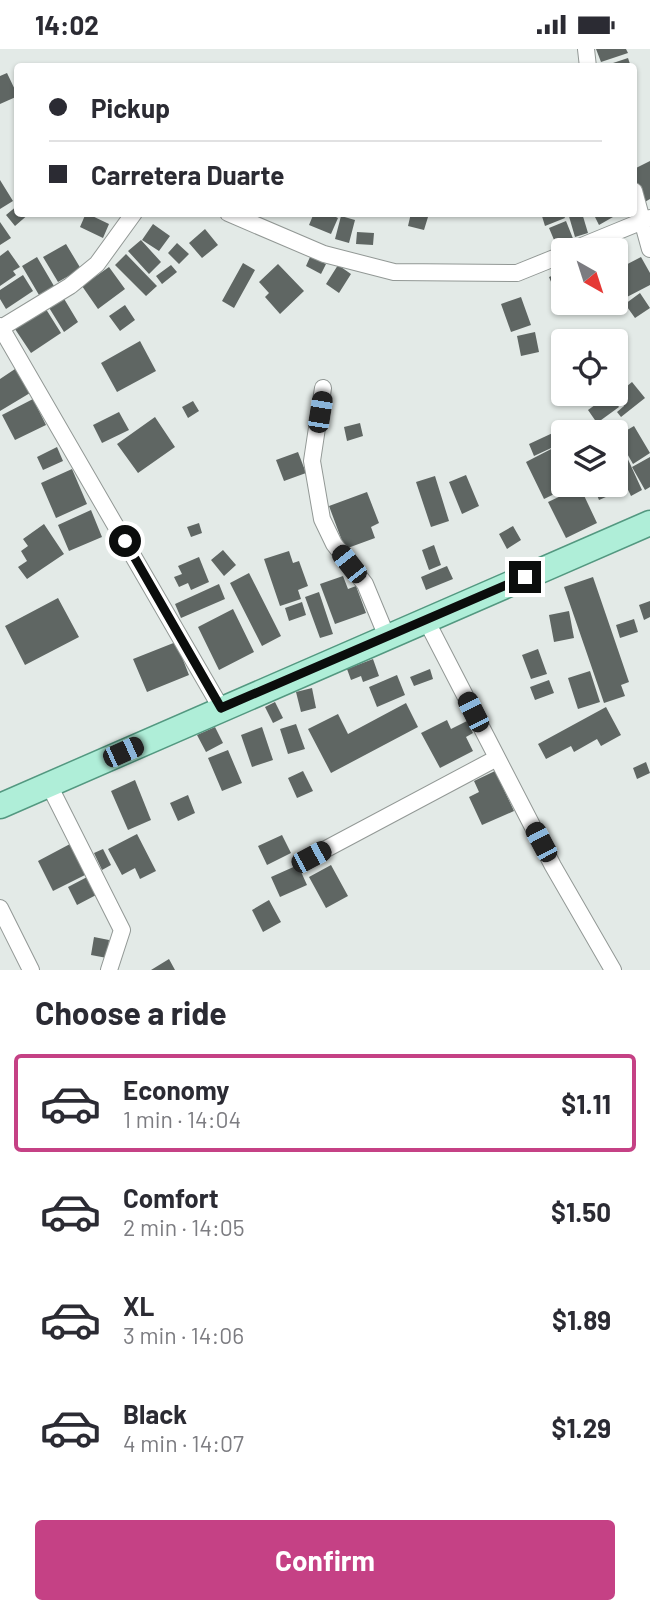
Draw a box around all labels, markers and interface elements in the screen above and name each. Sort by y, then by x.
text: 14:02 [35,9,99,40]
text: Pickup [91,92,170,123]
text: Carretera Duarte [91,159,284,190]
north arrow [551,238,628,315]
map controls [551,238,628,497]
button: locate [551,329,628,406]
car [307,390,334,434]
button: layers [551,420,628,497]
route start [109,525,141,557]
car [328,541,371,587]
route end [509,561,541,593]
car [455,689,492,735]
car [100,734,147,770]
car [522,819,561,865]
car [288,838,335,876]
text: Choose a ride [35,993,227,1031]
icon: car [39,1072,102,1135]
text: Economy [123,1074,229,1105]
text: $1.11 [561,1088,611,1119]
text: 1 min · 14:04 [123,1105,241,1133]
icon: car [39,1180,102,1243]
text: Comfort [123,1182,219,1213]
text: $1.50 [551,1196,611,1227]
text: 2 min · 14:05 [123,1213,245,1241]
icon: car [39,1288,102,1351]
text: XL [123,1290,154,1321]
text: $1.89 [552,1304,611,1335]
text: 3 min · 14:06 [123,1321,244,1349]
icon: car [39,1396,102,1459]
text: Black [123,1398,187,1429]
text: $1.29 [552,1412,611,1443]
text: 4 min · 14:07 [123,1429,244,1457]
button: Confirm [35,1520,615,1600]

